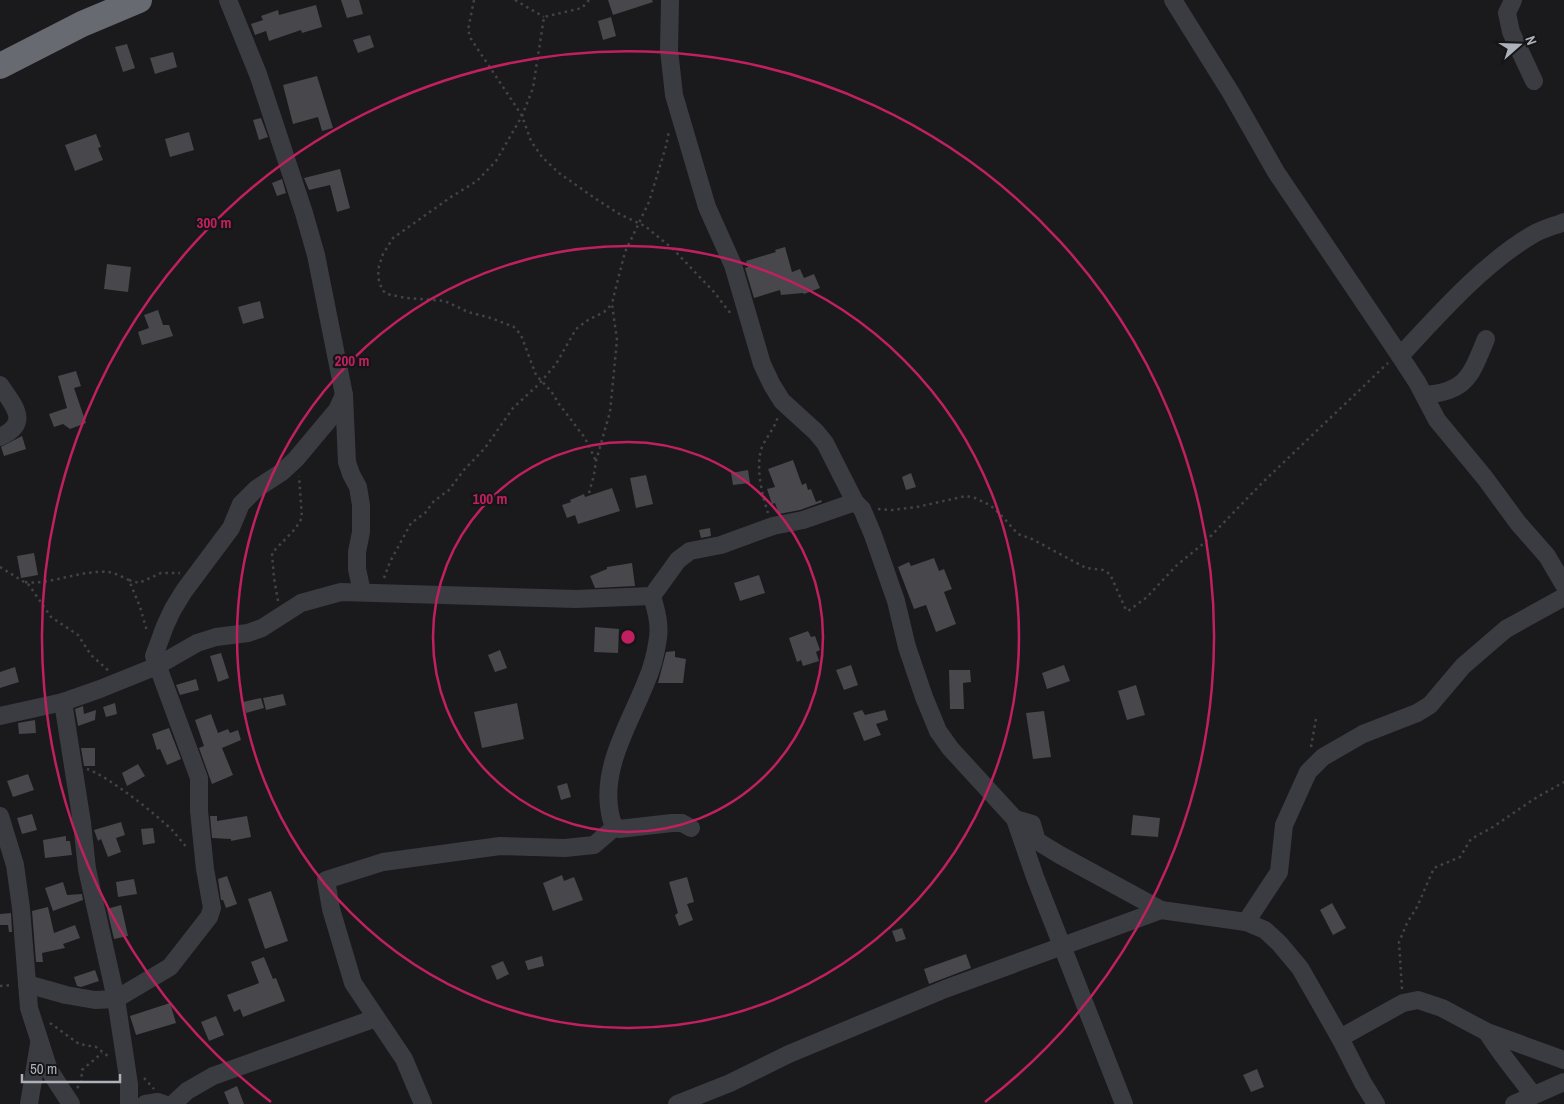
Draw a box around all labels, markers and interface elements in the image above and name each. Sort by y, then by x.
north arrow [1494,20,1544,70]
text: N [1521,34,1541,48]
text: 300 m [197,212,231,233]
text: 200 m [335,350,369,371]
text: 100 m [473,488,507,509]
centre of rings [619,628,637,646]
scale bar [22,1052,120,1084]
text: 50 m [30,1058,57,1079]

